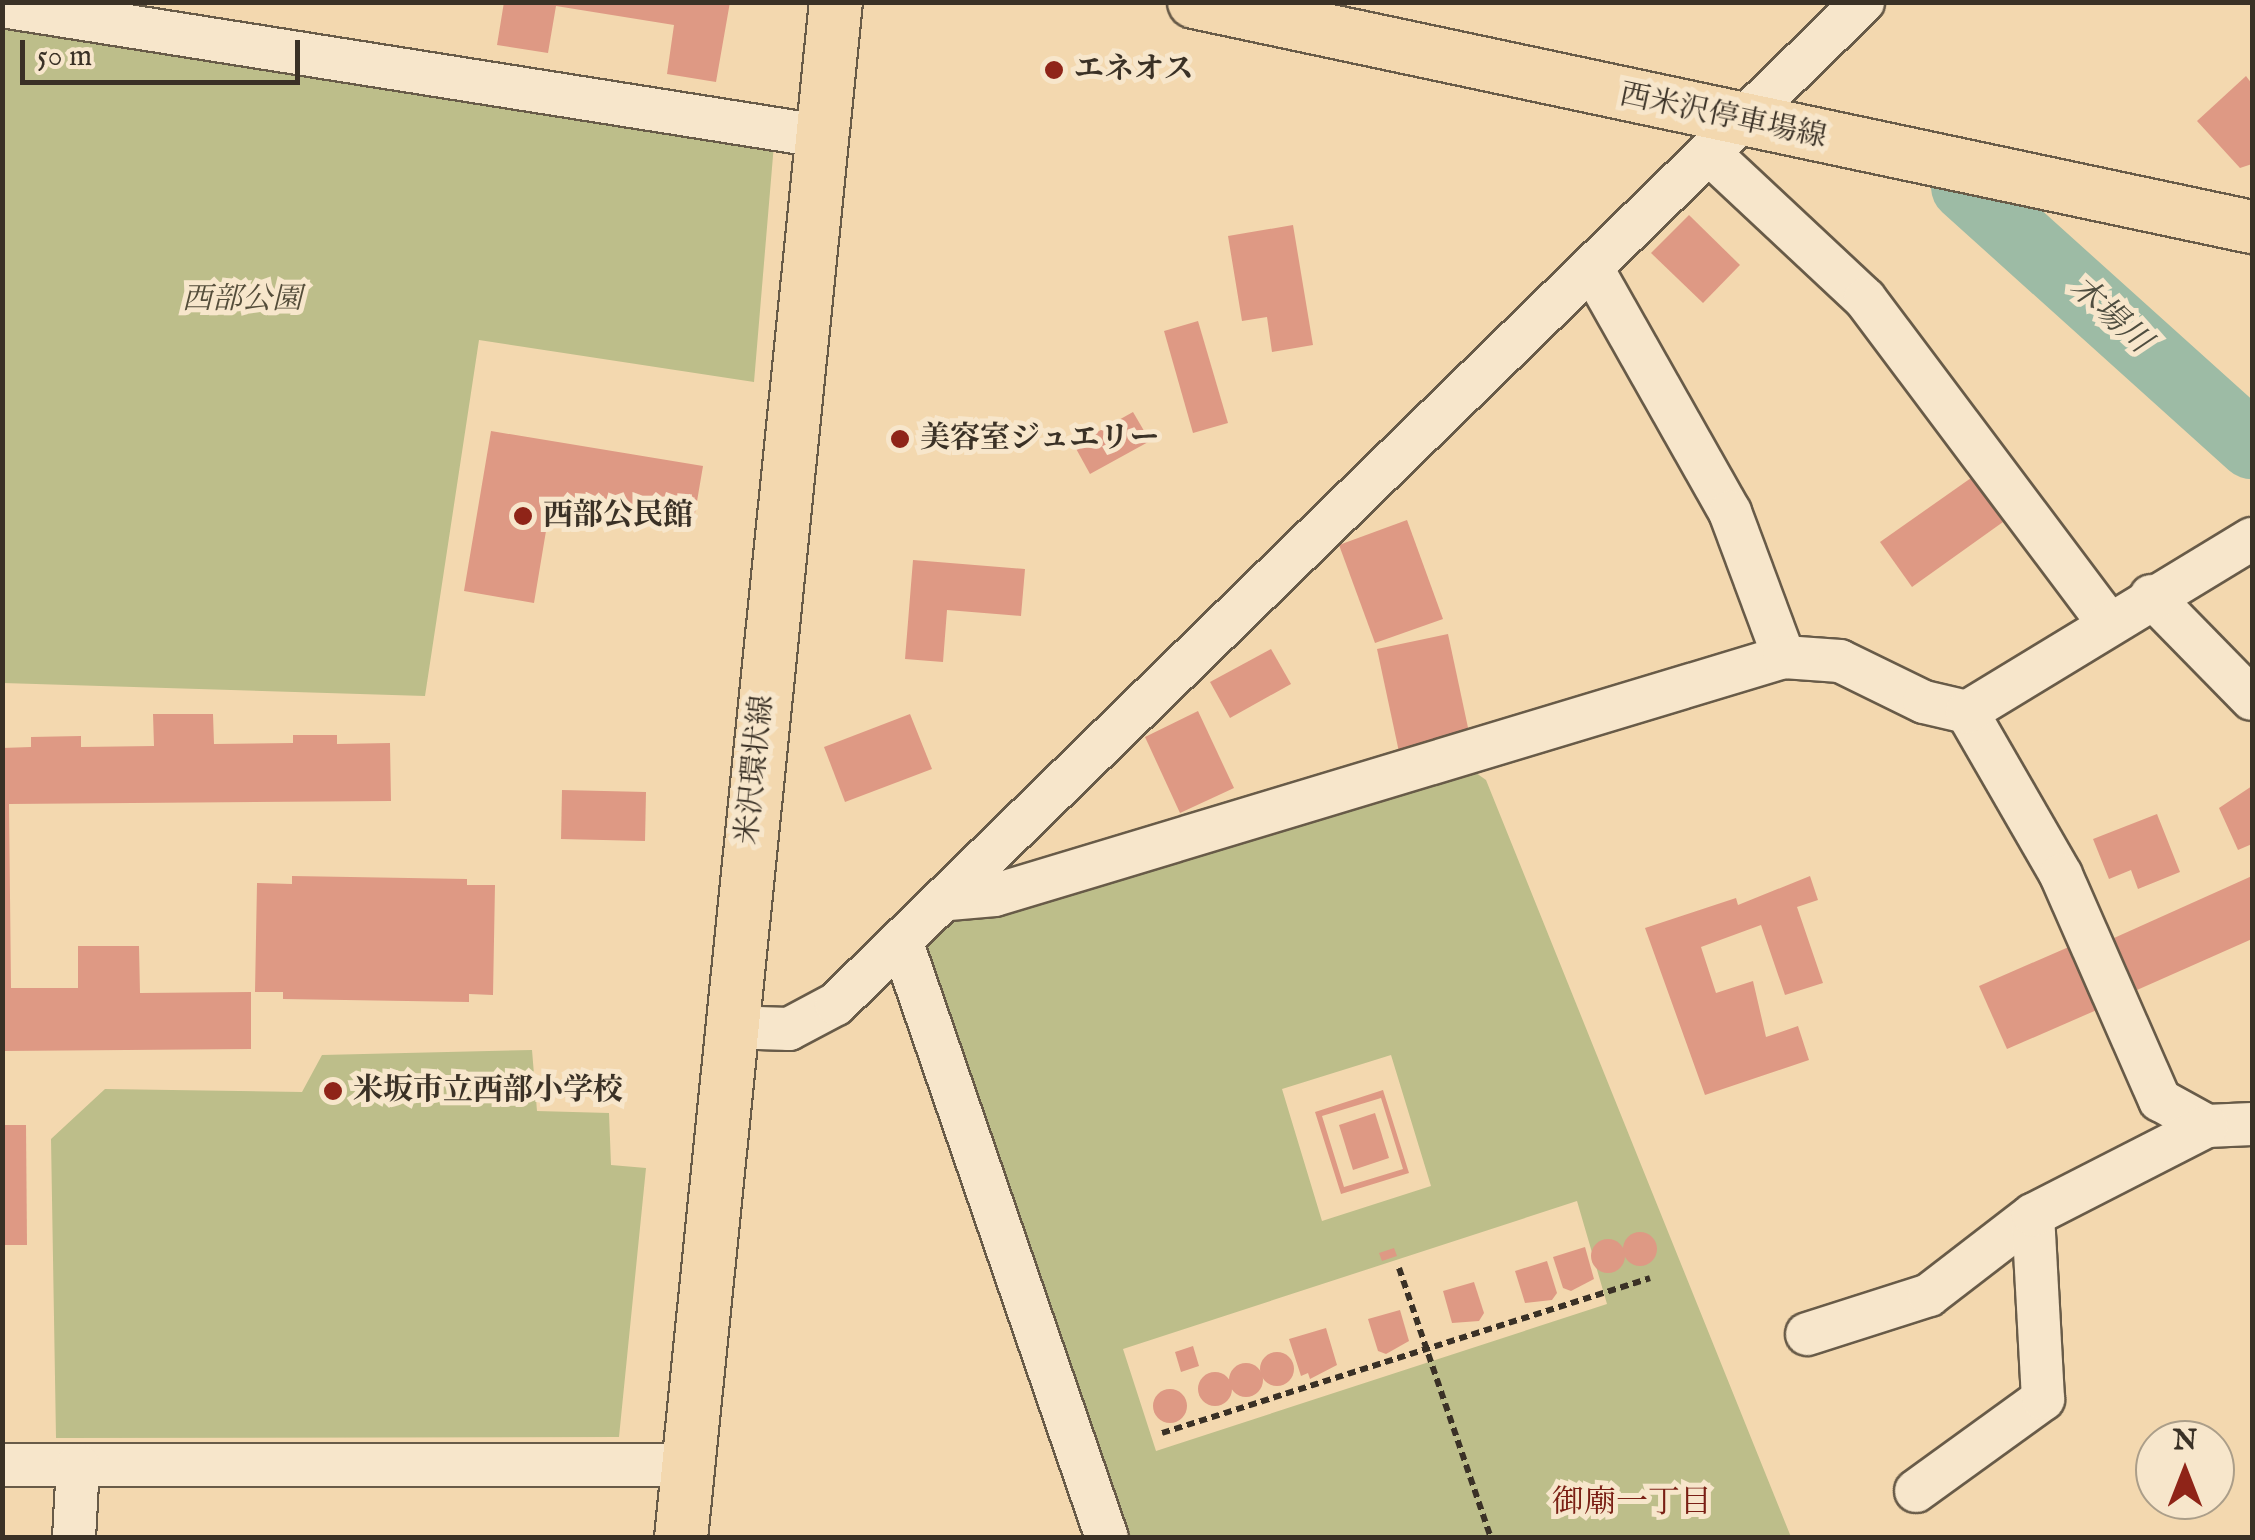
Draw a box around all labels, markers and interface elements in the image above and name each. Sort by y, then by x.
scale bar [25,20,305,82]
text: 50 m [37,38,92,76]
place label: エネオス [1074,52,1194,88]
marker: エネオス [1043,59,1065,81]
street label: 西米沢停車場線 [1617,78,1829,156]
water label: 木場川 [2060,270,2158,362]
park label: 西部公園 [182,282,302,318]
place label: 美容室ジュエリー [920,421,1160,457]
marker: 美容室ジュエリー [889,428,911,450]
place label: 西部公民館 [543,498,693,534]
marker: 西部公民館 [512,505,534,527]
street label: 米沢環状線 [730,694,782,846]
place label: 米坂市立西部小学校 [353,1073,623,1109]
marker: 米坂市立西部小学校 [322,1080,344,1102]
north arrow [2135,1420,2235,1520]
text: N [2173,1424,2197,1459]
district label: 御廟一丁目 [1552,1485,1712,1523]

